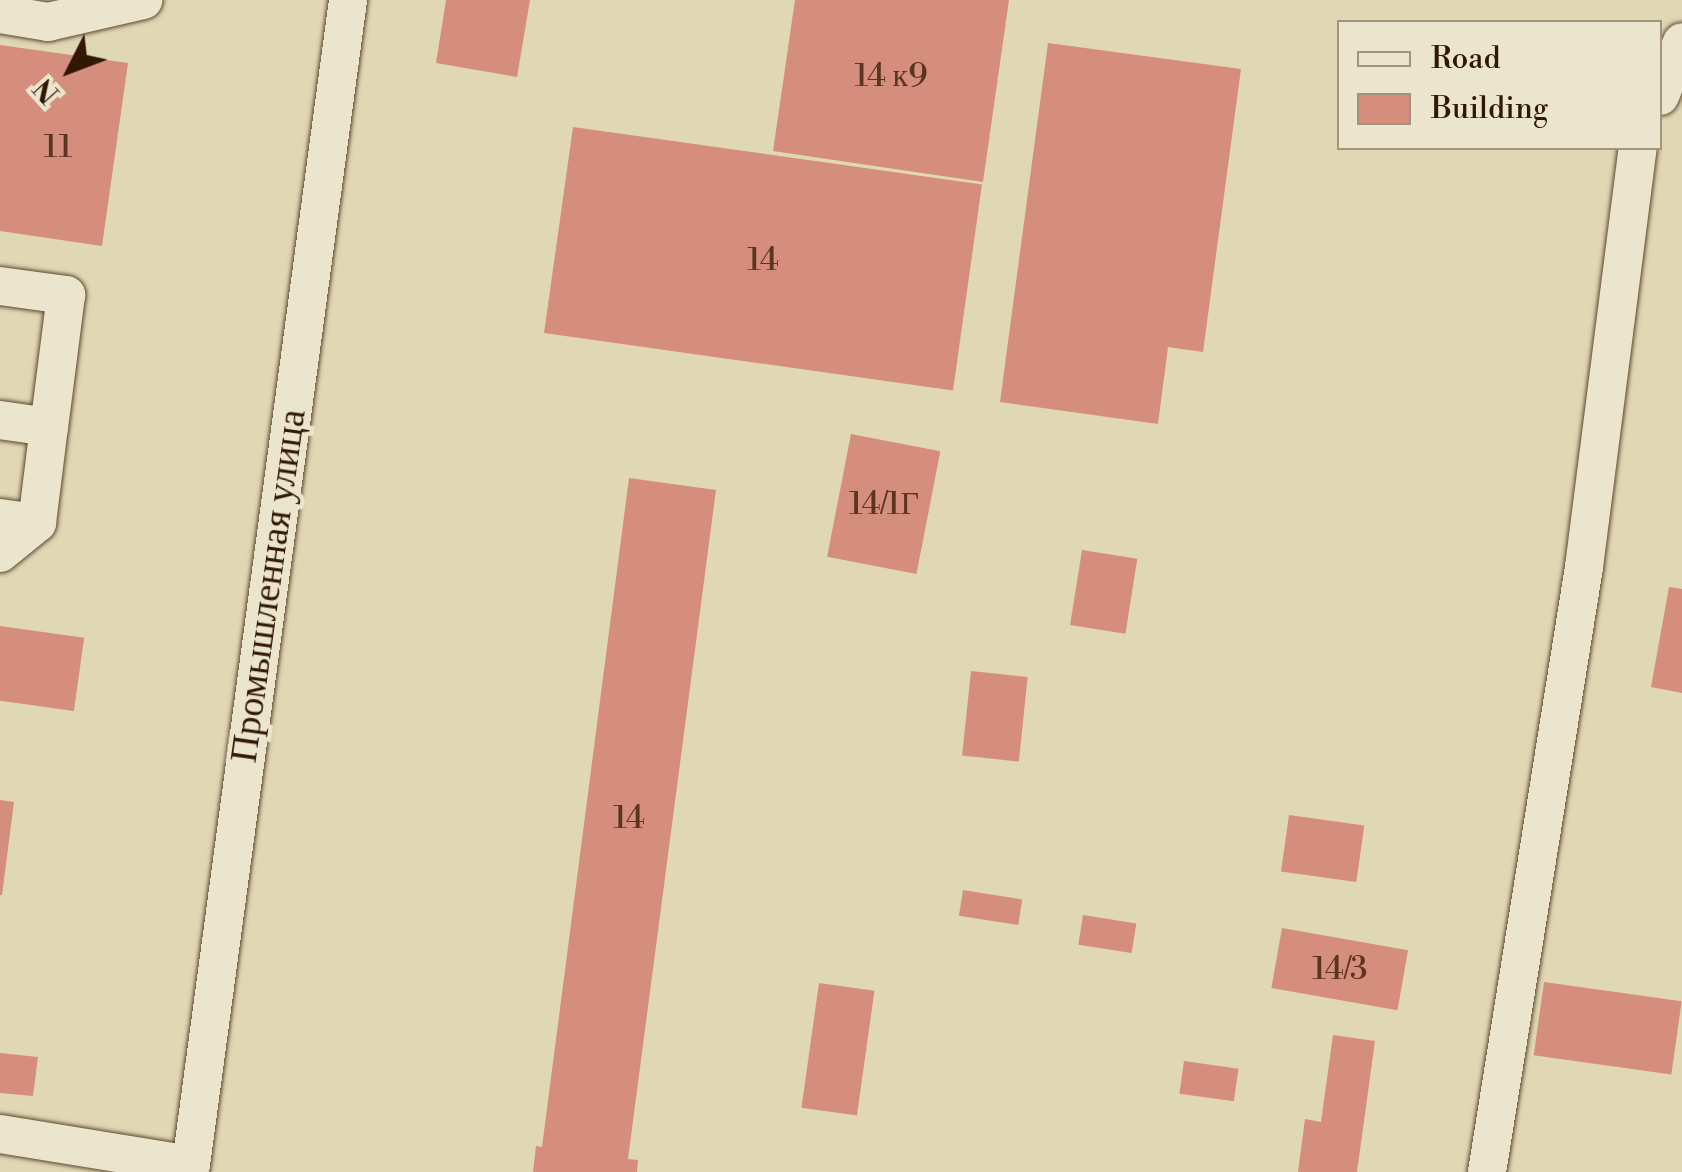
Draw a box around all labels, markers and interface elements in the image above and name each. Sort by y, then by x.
north arrow [20,20,120,120]
legend [1337,20,1662,150]
text: Road [1431,40,1501,78]
house number: 14 к9 [854,57,928,95]
text: N [27,70,68,110]
text: Building [1431,90,1548,128]
house number: 11 [44,128,72,166]
house number: 14 [747,241,779,279]
street label: Промышленная улица [222,407,316,765]
house number: 14/1Г [849,485,919,523]
house number: 14 [613,799,645,837]
house number: 14/3 [1312,950,1368,988]

